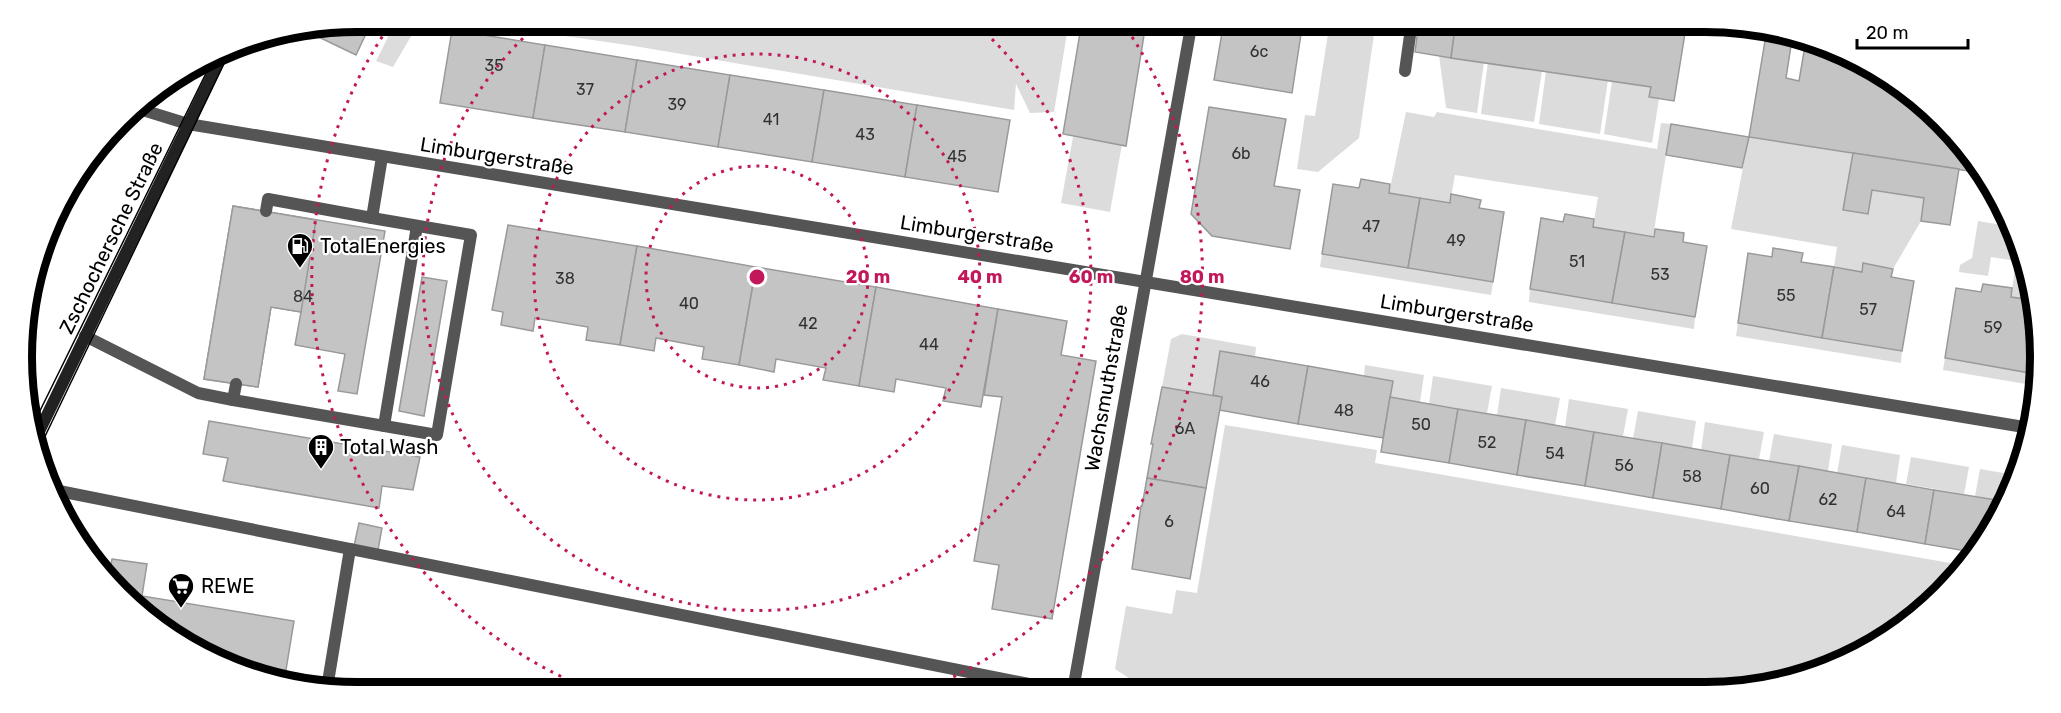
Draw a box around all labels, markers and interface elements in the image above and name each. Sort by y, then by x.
scale bar [1857,12,1968,50]
text: 20 m [1866,22,1908,44]
house number: 6c [1250,42,1268,61]
house number: 35 [484,56,504,75]
house number: 37 [576,80,594,99]
house number: 39 [667,95,687,114]
house number: 41 [763,110,779,129]
house number: 43 [855,125,875,144]
street label: Limburgerstraße [418,132,576,180]
street label: Zschochersche Straße [54,138,168,338]
house number: 6b [1231,144,1251,163]
house number: 45 [947,147,967,166]
street label: Limburgerstraße [898,210,1056,258]
house number: 47 [1362,217,1380,236]
fuel station icon: TotalEnergies [285,231,315,269]
house number: 49 [1446,231,1466,250]
place label: TotalEnergies [320,234,446,258]
house number: 51 [1569,252,1585,271]
house number: 53 [1650,265,1670,284]
text: 20 m [846,266,890,288]
text: 40 m [958,266,1002,288]
text: 60 m [1069,266,1113,288]
text: 80 m [1180,266,1224,288]
centre of rings [747,267,767,287]
house number: 38 [555,269,575,288]
house number: 55 [1776,286,1796,305]
house number: 84 [293,287,313,306]
street label: Limburgerstraße [1378,289,1536,337]
house number: 40 [679,294,699,313]
house number: 57 [1859,300,1877,319]
street label: Wachsmuthstraße [1079,303,1133,473]
house number: 42 [798,314,818,333]
house number: 59 [1984,318,2003,337]
house number: 44 [919,335,939,354]
house number: 46 [1250,372,1270,391]
house number: 48 [1334,401,1354,420]
house number: 50 [1411,415,1431,434]
house number: 6A [1175,419,1195,438]
building icon: Total Wash [306,432,336,470]
house number: 52 [1478,433,1496,452]
place label: Total Wash [340,435,438,459]
house number: 54 [1545,444,1565,463]
house number: 56 [1614,456,1634,475]
house number: 58 [1682,467,1702,486]
house number: 60 [1750,479,1770,498]
house number: 62 [1818,490,1838,509]
house number: 64 [1886,502,1906,521]
house number: 6 [1164,512,1174,531]
supermarket icon: REWE [166,571,196,609]
place label: REWE [201,574,254,598]

